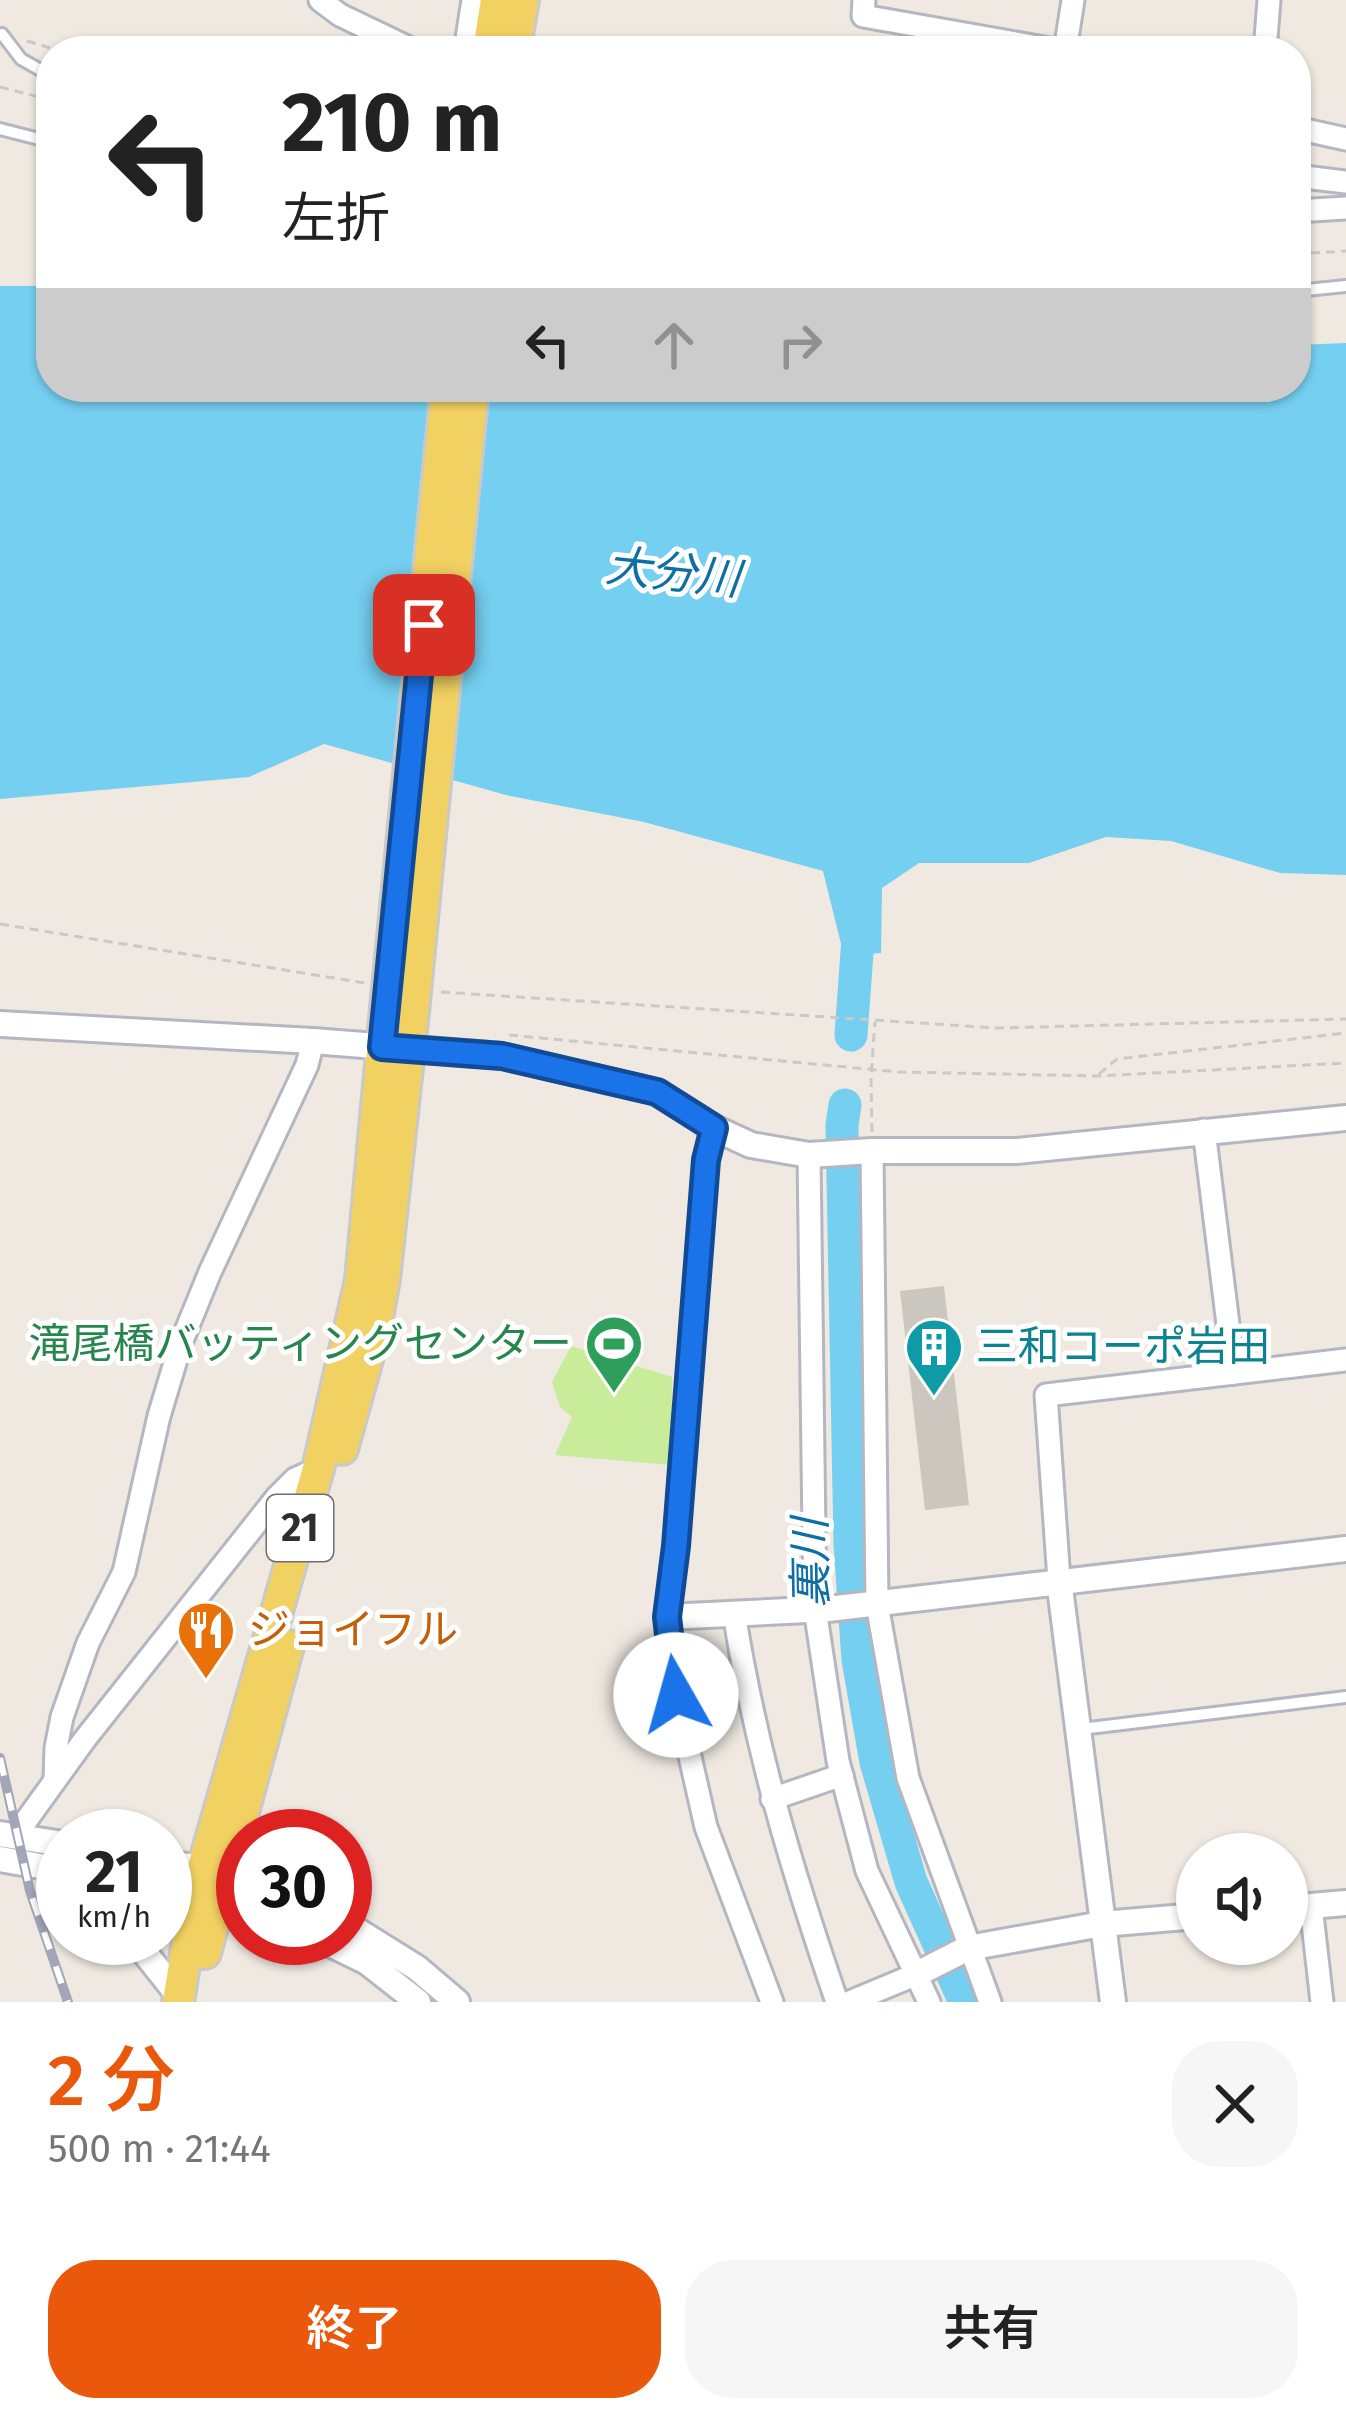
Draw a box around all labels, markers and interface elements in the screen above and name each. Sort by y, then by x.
text: 210 m [282,72,503,173]
icon: left [84,84,240,240]
text: 左折 [282,187,390,251]
icon: left [515,312,581,378]
icon: ahead [641,312,707,378]
icon: right [767,312,833,378]
water label: 大分川 [603,539,747,607]
pin [373,574,475,676]
icon: arrive [391,592,457,658]
sports icon: 滝尾橋バッティングセンター [583,1313,645,1395]
building icon: 三和コーポ岩田 [903,1316,965,1398]
place label: 滝尾橋バッティングセンター [29,1319,572,1369]
place label: 三和コーポ岩田 [976,1322,1270,1372]
road number: 21 [267,1495,333,1561]
water label: 裏川 [783,1514,839,1608]
restaurant icon: ジョイフル [175,1599,237,1681]
place label: ジョイフル [248,1605,458,1655]
position arrow [613,1632,739,1758]
speed limit sign: 30 [216,1809,372,1965]
map controls [1176,1833,1308,1965]
button: sound [1176,1833,1308,1965]
text: 21 [85,1836,143,1908]
text: km/h [77,1899,151,1935]
text: 2 分 [48,2038,174,2124]
button: close [1172,2041,1298,2167]
text: 500 m · 21:44 [48,2126,271,2172]
button: 終了 [48,2260,661,2398]
button: 共有 [685,2260,1298,2398]

